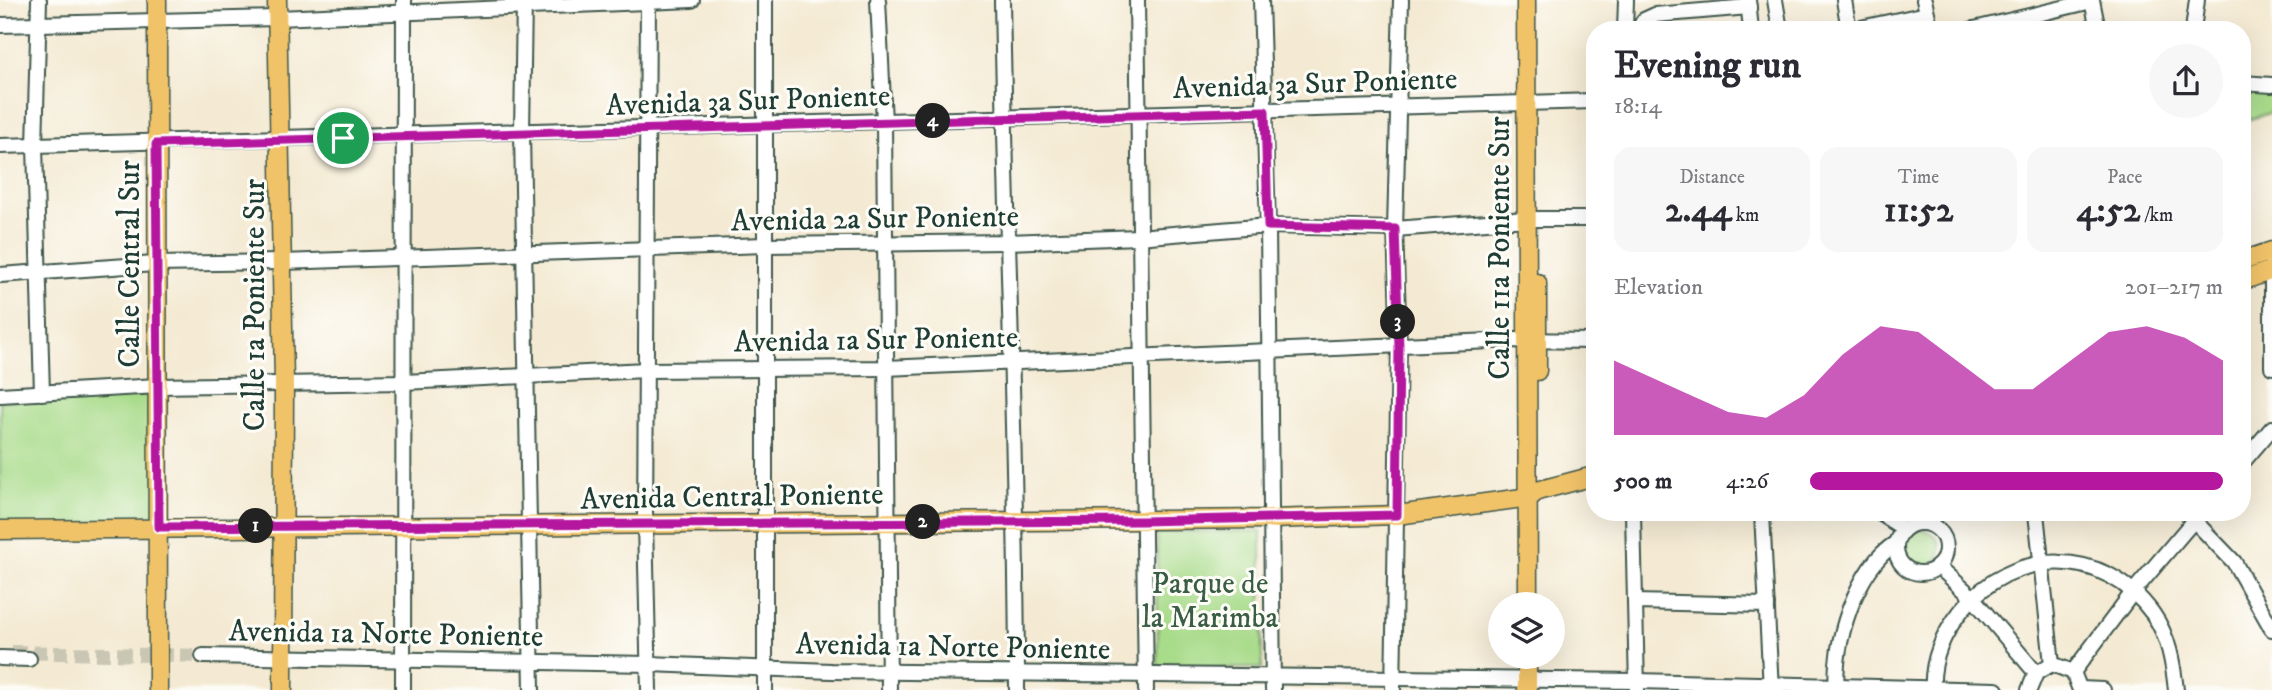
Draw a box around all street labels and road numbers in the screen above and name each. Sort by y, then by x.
street label: Avenida 3a Sur Poniente [1172,61,1458,108]
street label: Avenida 3a Sur Poniente [605,78,891,125]
street label: Calle 11a Poniente Sur [1482,116,1519,380]
street label: Calle Central Sur [112,160,149,368]
street label: Calle 1a Poniente Sur [237,179,274,431]
street label: Avenida 2a Sur Poniente [731,198,1019,241]
street label: Avenida 1a Sur Poniente [733,320,1019,361]
street label: Avenida Central Poniente [580,476,884,519]
street label: Avenida 1a Norte Poniente [228,613,544,656]
street label: Avenida 1a Norte Poniente [795,626,1111,669]

